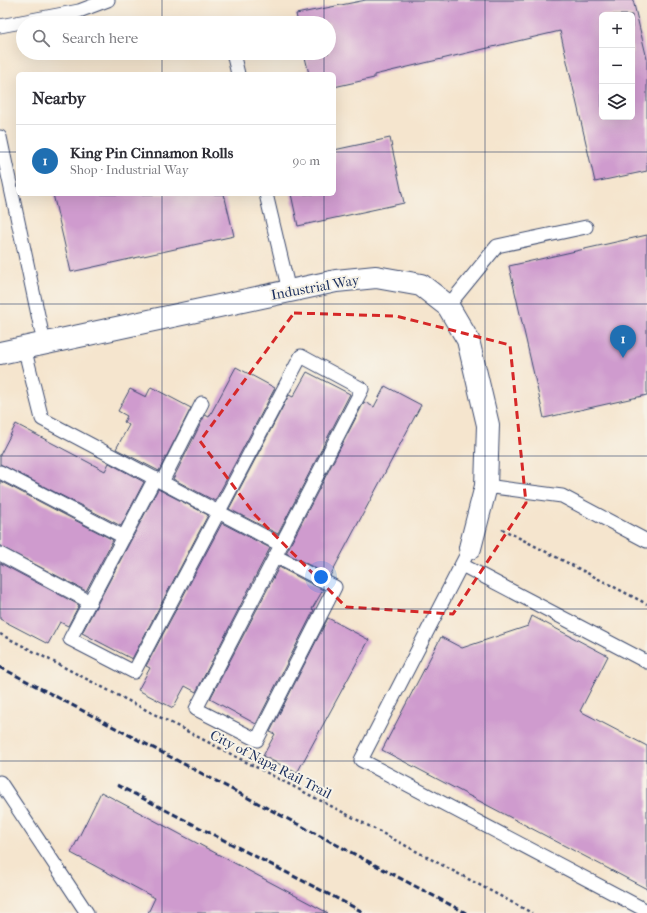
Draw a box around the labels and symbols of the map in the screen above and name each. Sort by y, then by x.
street label: Industrial Way [270,271,361,304]
pin: 1 [610,325,636,358]
your location [311,567,331,587]
street label: City of Napa Rail Trail [207,726,334,803]

